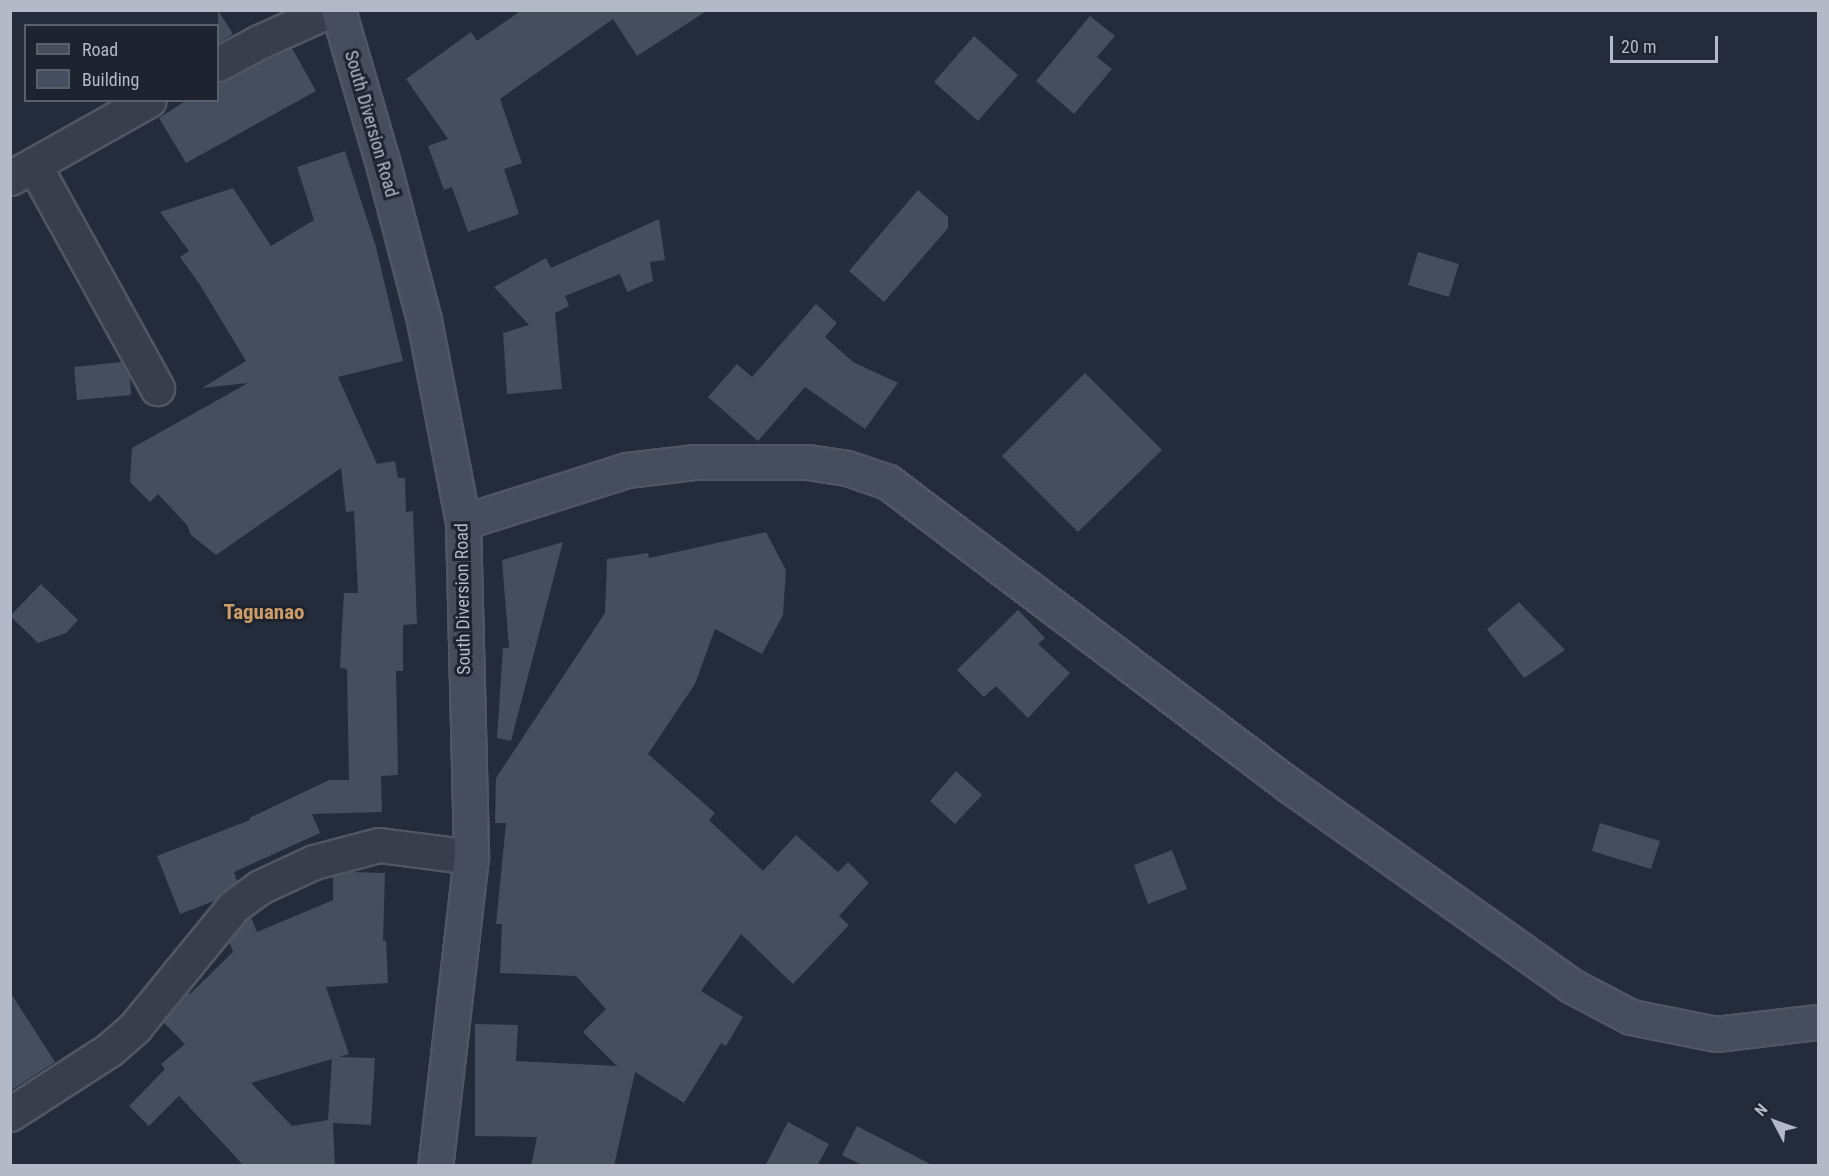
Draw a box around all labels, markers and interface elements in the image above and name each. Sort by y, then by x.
legend [24,24,219,102]
scale bar [1613,24,1721,62]
text: 20 m [1621,36,1656,57]
text: Road [82,39,118,60]
street label: South Diversion Road [340,48,402,200]
text: Building [82,69,139,90]
street label: South Diversion Road [451,523,475,675]
district label: Taguanao [223,599,305,625]
north arrow [1745,1092,1805,1152]
text: N [1751,1100,1771,1120]

